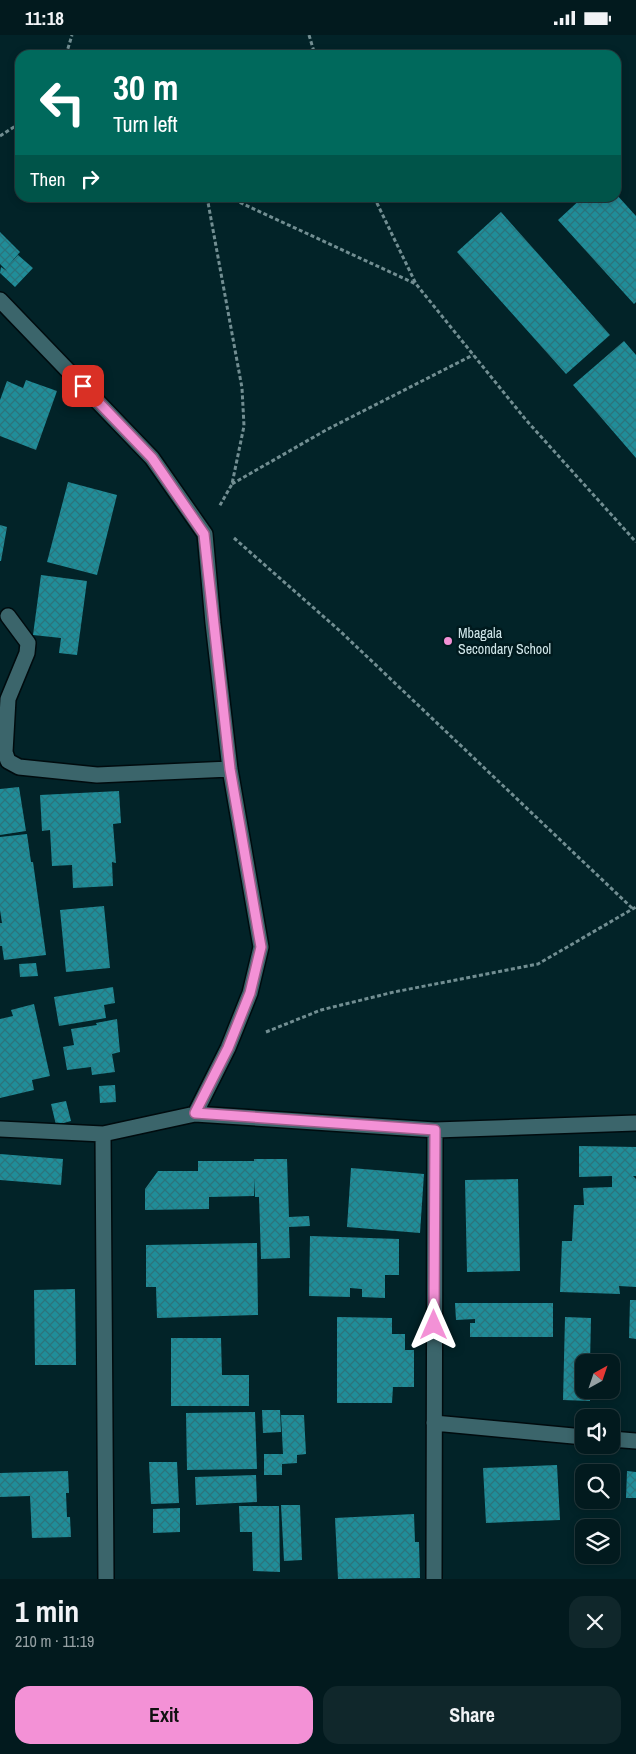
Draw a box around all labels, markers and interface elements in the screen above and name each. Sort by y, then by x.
text: 11:18 [25,5,64,31]
text: 30 m [113,64,178,111]
icon: left [30,70,95,135]
text: Turn left [113,109,178,139]
icon: right [76,165,104,193]
text: Then [30,166,66,192]
pin [62,365,104,407]
icon: arrive [69,372,97,400]
place label: Mbagala Secondary School [458,624,551,658]
marker: Mbagala Secondary School [442,635,454,647]
position arrow [407,1298,459,1350]
north arrow [575,1354,620,1399]
map controls [575,1354,620,1564]
button: sound [575,1409,620,1454]
button: search [575,1464,620,1509]
button: layers [575,1519,620,1564]
text: 1 min [15,1591,79,1631]
button: close [569,1596,621,1648]
text: 210 m · 11:19 [15,1630,94,1652]
button: Exit [15,1686,313,1744]
button: Share [323,1686,621,1744]

